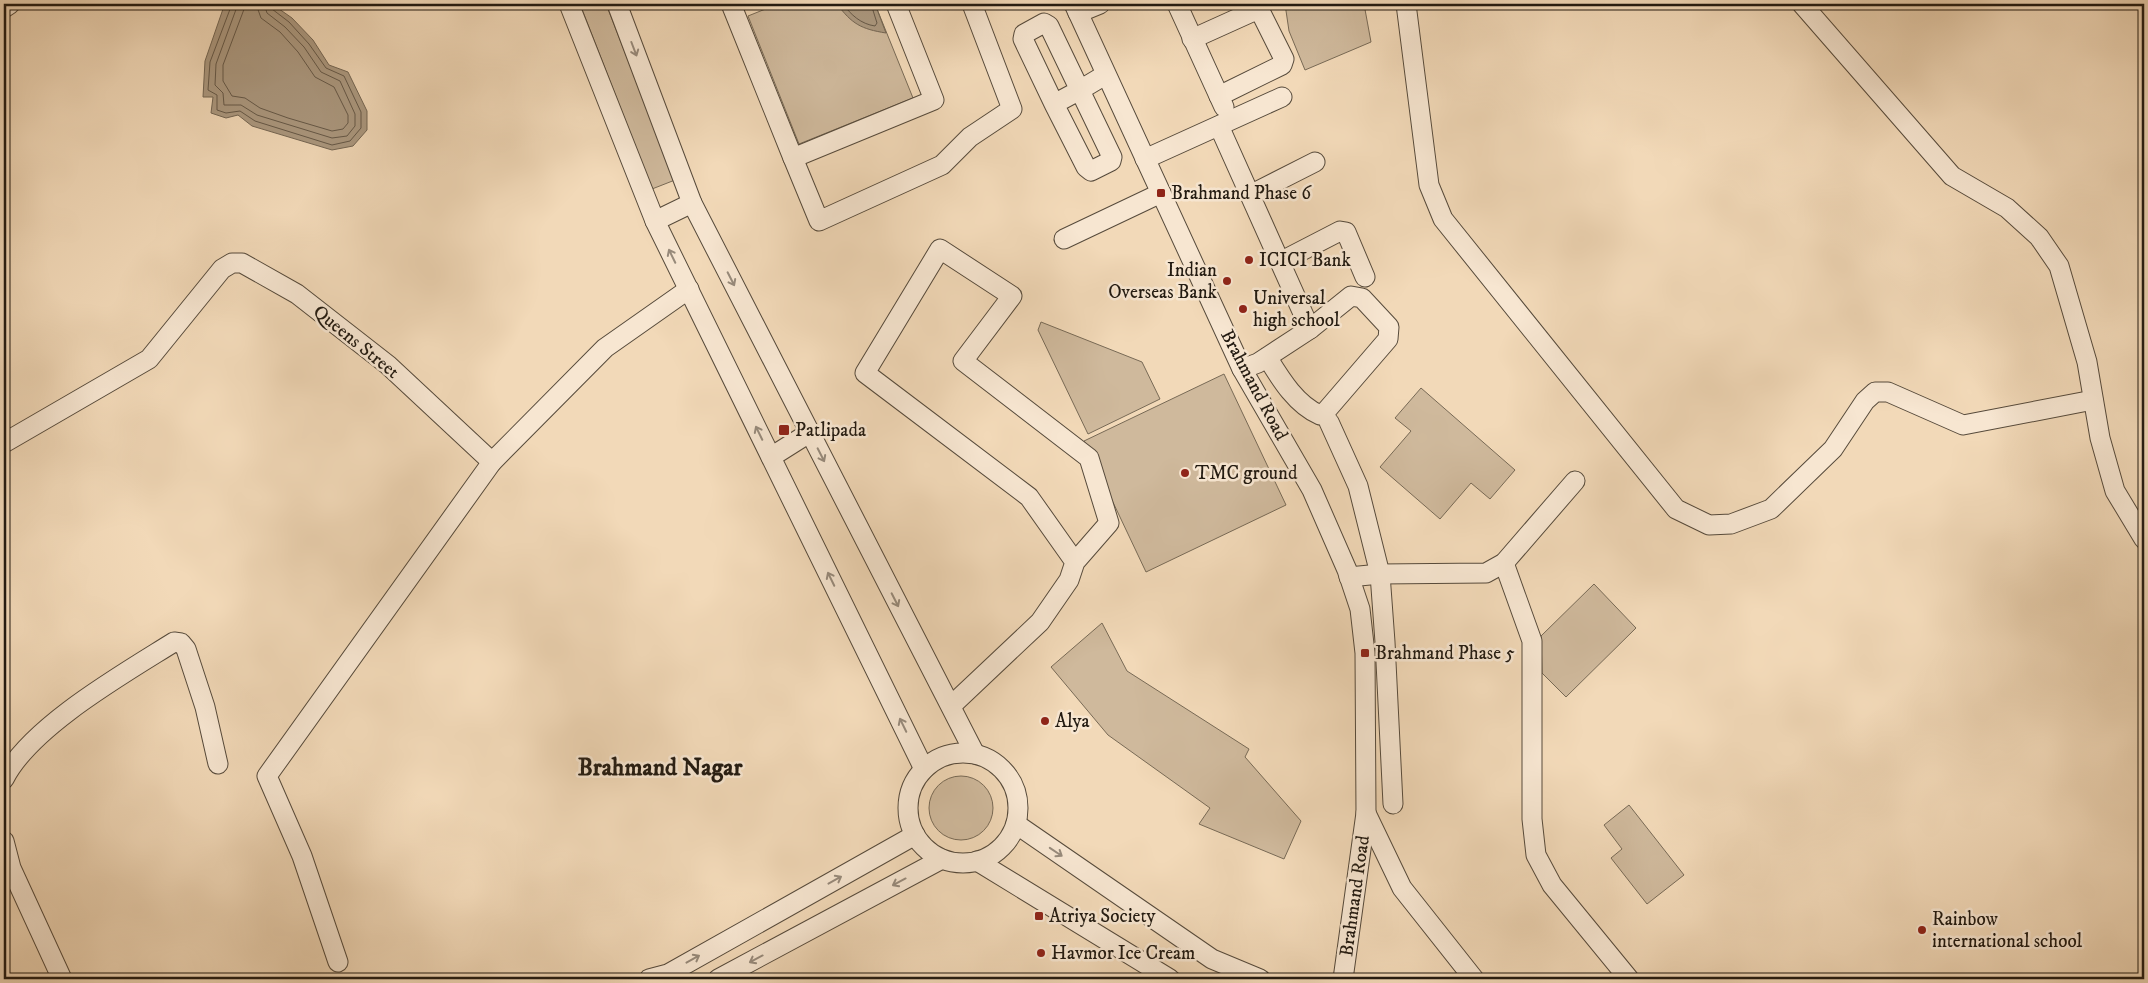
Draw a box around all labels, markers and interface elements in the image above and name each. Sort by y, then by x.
one-way arrow [630,41,639,57]
place label: Brahmand Phase 6 [1171,182,1312,205]
marker: Brahmand Phase 6 [1155,187,1167,199]
one-way arrow [667,249,676,264]
place label: ICICI Bank [1259,249,1351,272]
marker: ICICI Bank [1243,254,1255,266]
place label: Indian Overseas Bank [1108,259,1218,304]
one-way arrow [726,272,736,287]
marker: Indian Overseas Bank [1221,275,1233,287]
place label: Universal high school [1253,287,1340,332]
street label: Queens Street [308,300,404,384]
marker: Universal high school [1237,303,1249,315]
street label: Brahmand Road [1215,326,1293,445]
place label: Patlipada [795,419,866,442]
marker: Patlipada [777,423,791,437]
one-way arrow [754,426,764,441]
one-way arrow [817,447,826,462]
place label: TMC ground [1195,462,1298,485]
marker: TMC ground [1179,467,1191,479]
one-way arrow [826,572,835,587]
one-way arrow [890,592,900,607]
place label: Brahmand Phase 5 [1375,642,1515,665]
marker: Brahmand Phase 5 [1359,647,1371,659]
place label: Alya [1055,710,1090,733]
marker: Alya [1039,715,1051,727]
one-way arrow [897,718,907,733]
district label: Brahmand Nagar [578,753,743,783]
street label: Brahmand Road [1335,833,1375,958]
one-way arrow [1049,847,1063,857]
one-way arrow [828,875,843,885]
one-way arrow [891,877,906,887]
place label: Atriya Society [1049,905,1157,928]
place label: Rainbow international school [1932,908,2083,953]
marker: Atriya Society [1033,910,1045,922]
marker: Rainbow international school [1916,924,1928,936]
place label: Havmor Ice Cream [1051,942,1195,965]
marker: Havmor Ice Cream [1035,947,1047,959]
one-way arrow [686,954,700,964]
one-way arrow [748,954,763,964]

